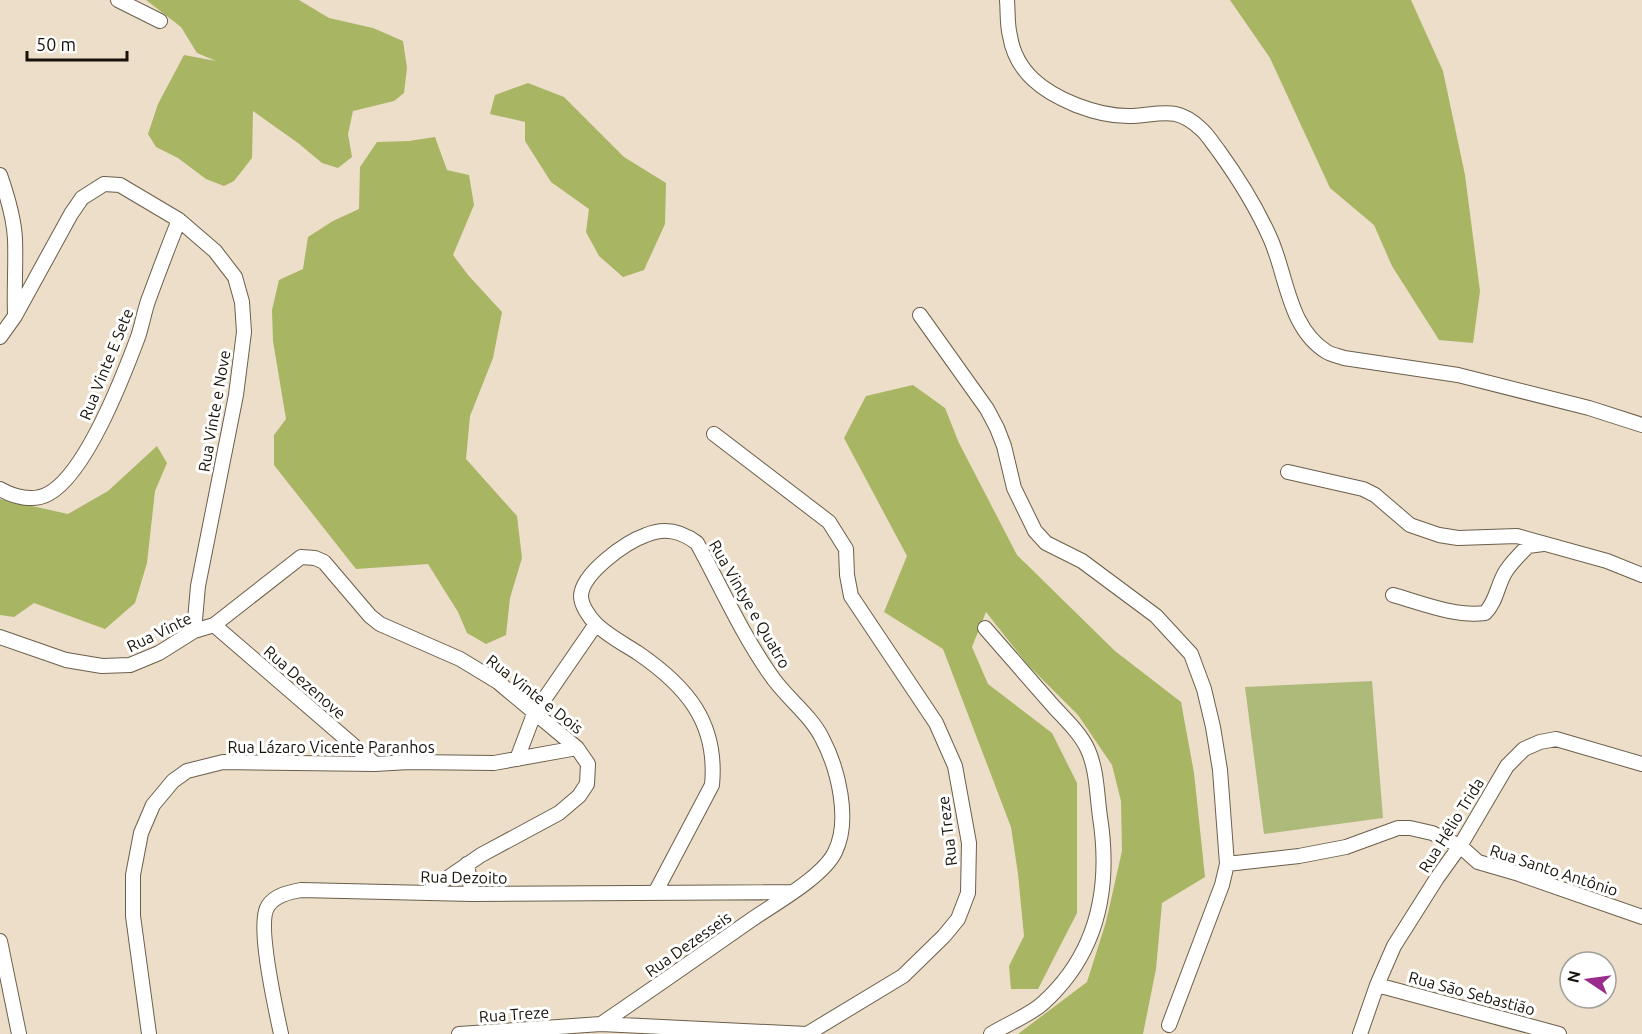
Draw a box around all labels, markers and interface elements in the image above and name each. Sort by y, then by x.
scale bar [27,24,128,62]
text: 50 m [36,34,76,54]
street label: Rua Vinte E Sete [75,306,137,422]
street label: Rua Vinte e Nove [194,349,234,473]
street label: Rua Vintye e Quatro [706,537,794,671]
street label: Rua Vinte [124,609,194,655]
street label: Rua Dezenove [261,642,349,722]
street label: Rua Vinte e Dois [483,651,587,737]
street label: Rua Lázaro Vicente Paranhos [227,738,435,756]
street label: Rua Hélio Trida [1415,774,1487,876]
street label: Rua Treze [934,795,960,867]
street label: Rua Santo Antônio [1488,841,1620,899]
street label: Rua Dezoito [420,867,508,887]
street label: Rua Dezesseis [642,908,734,980]
north arrow [1558,950,1618,1010]
street label: Rua São Sebastião [1407,967,1537,1019]
text: N [1563,969,1583,984]
street label: Rua Treze [478,1003,550,1025]

